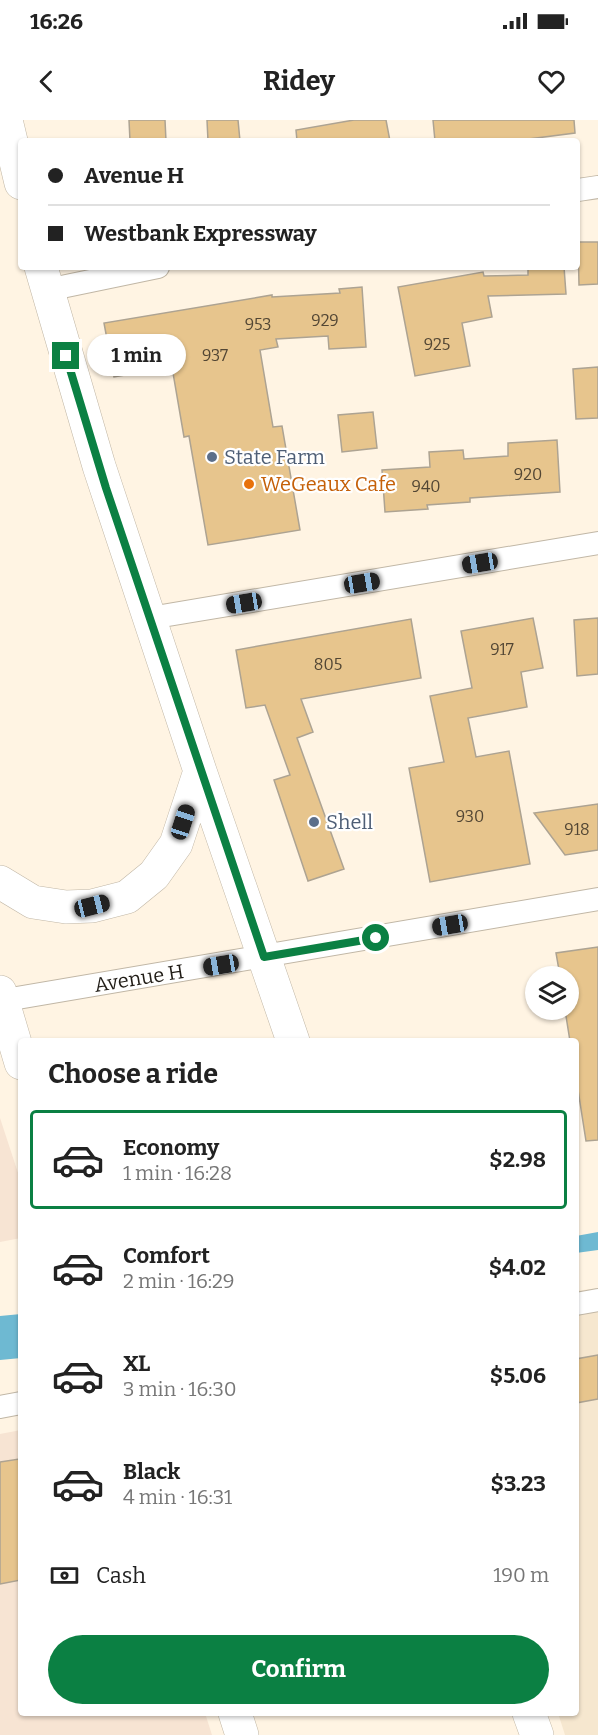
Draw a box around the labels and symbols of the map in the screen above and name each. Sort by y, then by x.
house number: 929 [311,311,339,330]
house number: 953 [245,315,271,334]
callout: 1 min [87,335,186,377]
house number: 925 [424,335,450,354]
route end [52,342,79,369]
house number: 937 [202,346,228,365]
place label: State Farm [224,445,325,469]
marker: State Farm [205,450,219,464]
house number: 920 [514,465,542,484]
place label: WeGeaux Cafe [261,472,396,496]
marker: WeGeaux Cafe [242,477,256,491]
house number: 940 [412,477,440,496]
car [461,551,499,575]
car [343,571,381,595]
car [225,591,263,615]
house number: 917 [490,640,514,659]
house number: 805 [314,655,342,674]
car [169,802,197,842]
house number: 930 [456,807,484,826]
place label: Shell [326,810,373,834]
marker: Shell [307,815,321,829]
house number: 918 [564,820,590,839]
car [72,893,112,919]
car [431,913,469,937]
route start [362,924,389,951]
car [202,953,240,977]
street label: Avenue H [93,959,185,997]

